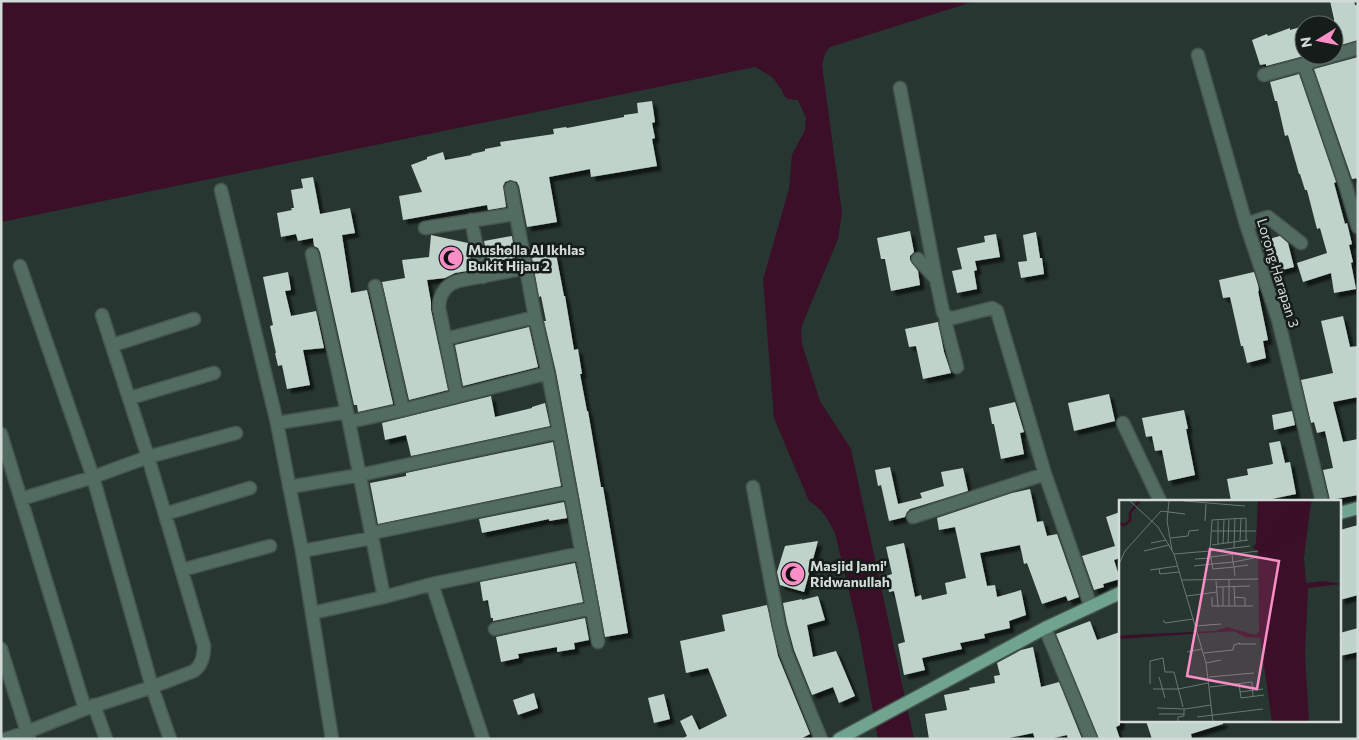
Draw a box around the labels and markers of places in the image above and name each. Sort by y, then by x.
place label: Musholla Al Ikhlas Bukit Hijau 2 [468,241,585,274]
mosque icon: Musholla Al Ikhlas Bukit Hijau 2 [438,245,464,271]
place label: Masjid Jami' Ridwanullah [810,557,890,590]
mosque icon: Masjid Jami' Ridwanullah [780,561,806,587]

